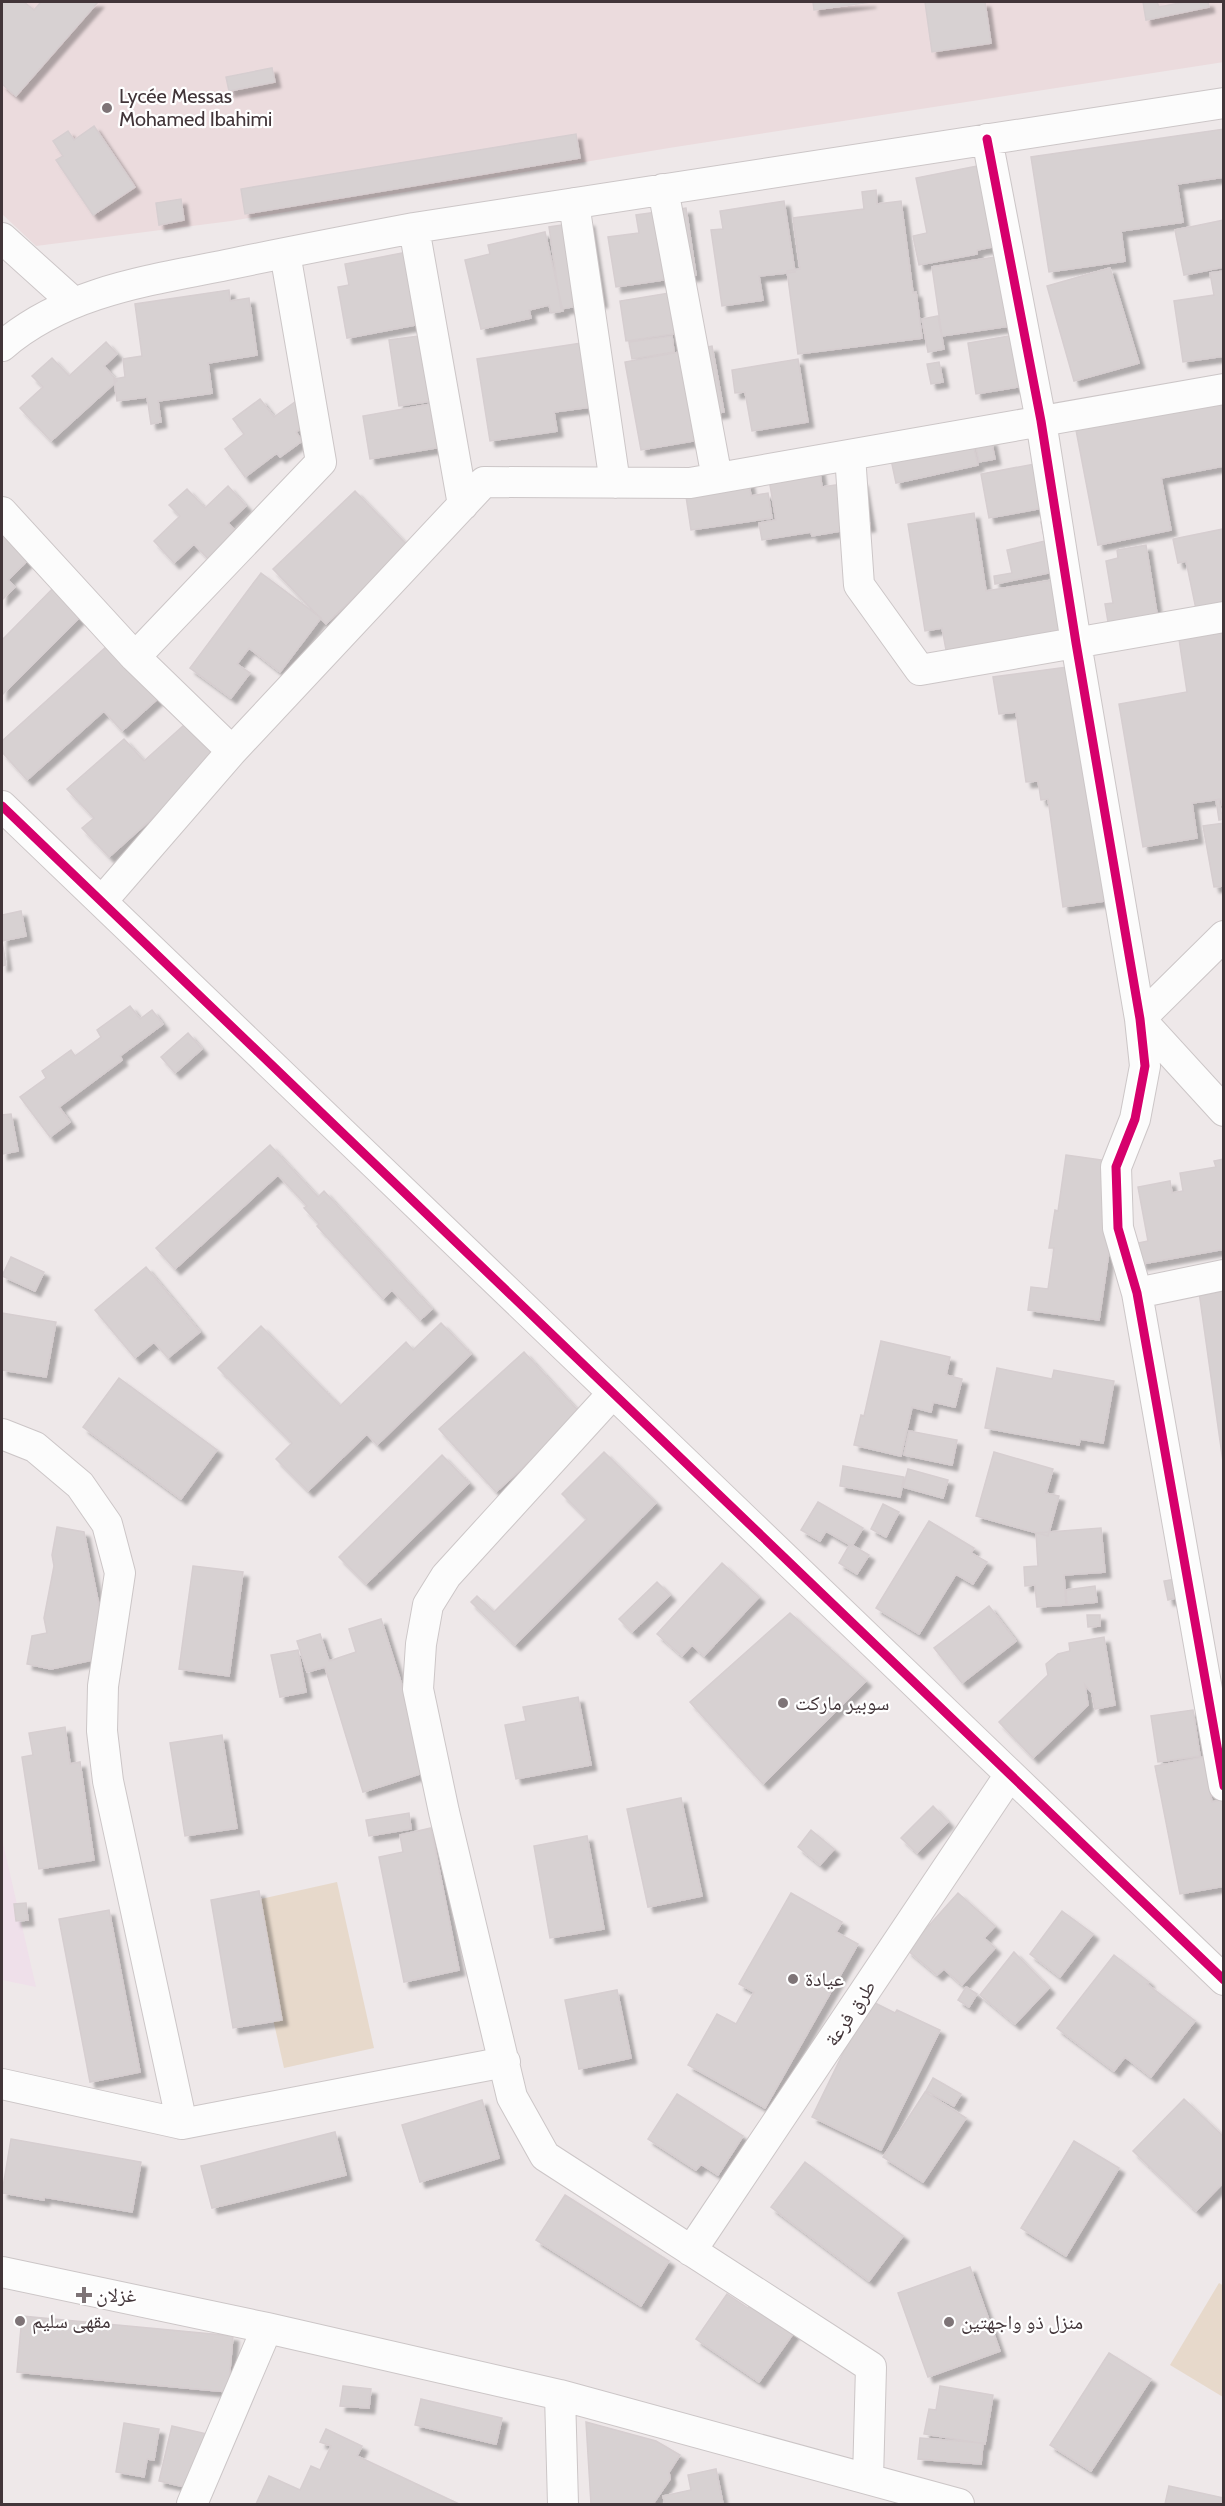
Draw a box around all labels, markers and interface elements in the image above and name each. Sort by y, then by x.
place label: Lycée Messas Mohamed Ibahimi [119,84,272,131]
marker: Lycée Messas Mohamed Ibahimi [100,101,114,115]
place label: سوبير ماركت [795,1691,889,1715]
marker: سوبير ماركت [776,1696,790,1710]
place label: عيادة [805,1967,844,1991]
marker: عيادة [786,1972,800,1986]
street label: طرق فرعة [819,1975,881,2051]
place label: غزلان [96,2283,136,2307]
marker: غزلان [77,2288,91,2302]
place label: مقهى سليم [32,2309,111,2335]
place label: منزل ذو واجهتين [961,2310,1083,2334]
marker: مقهى سليم [13,2314,27,2328]
marker: منزل ذو واجهتين [942,2315,956,2329]

